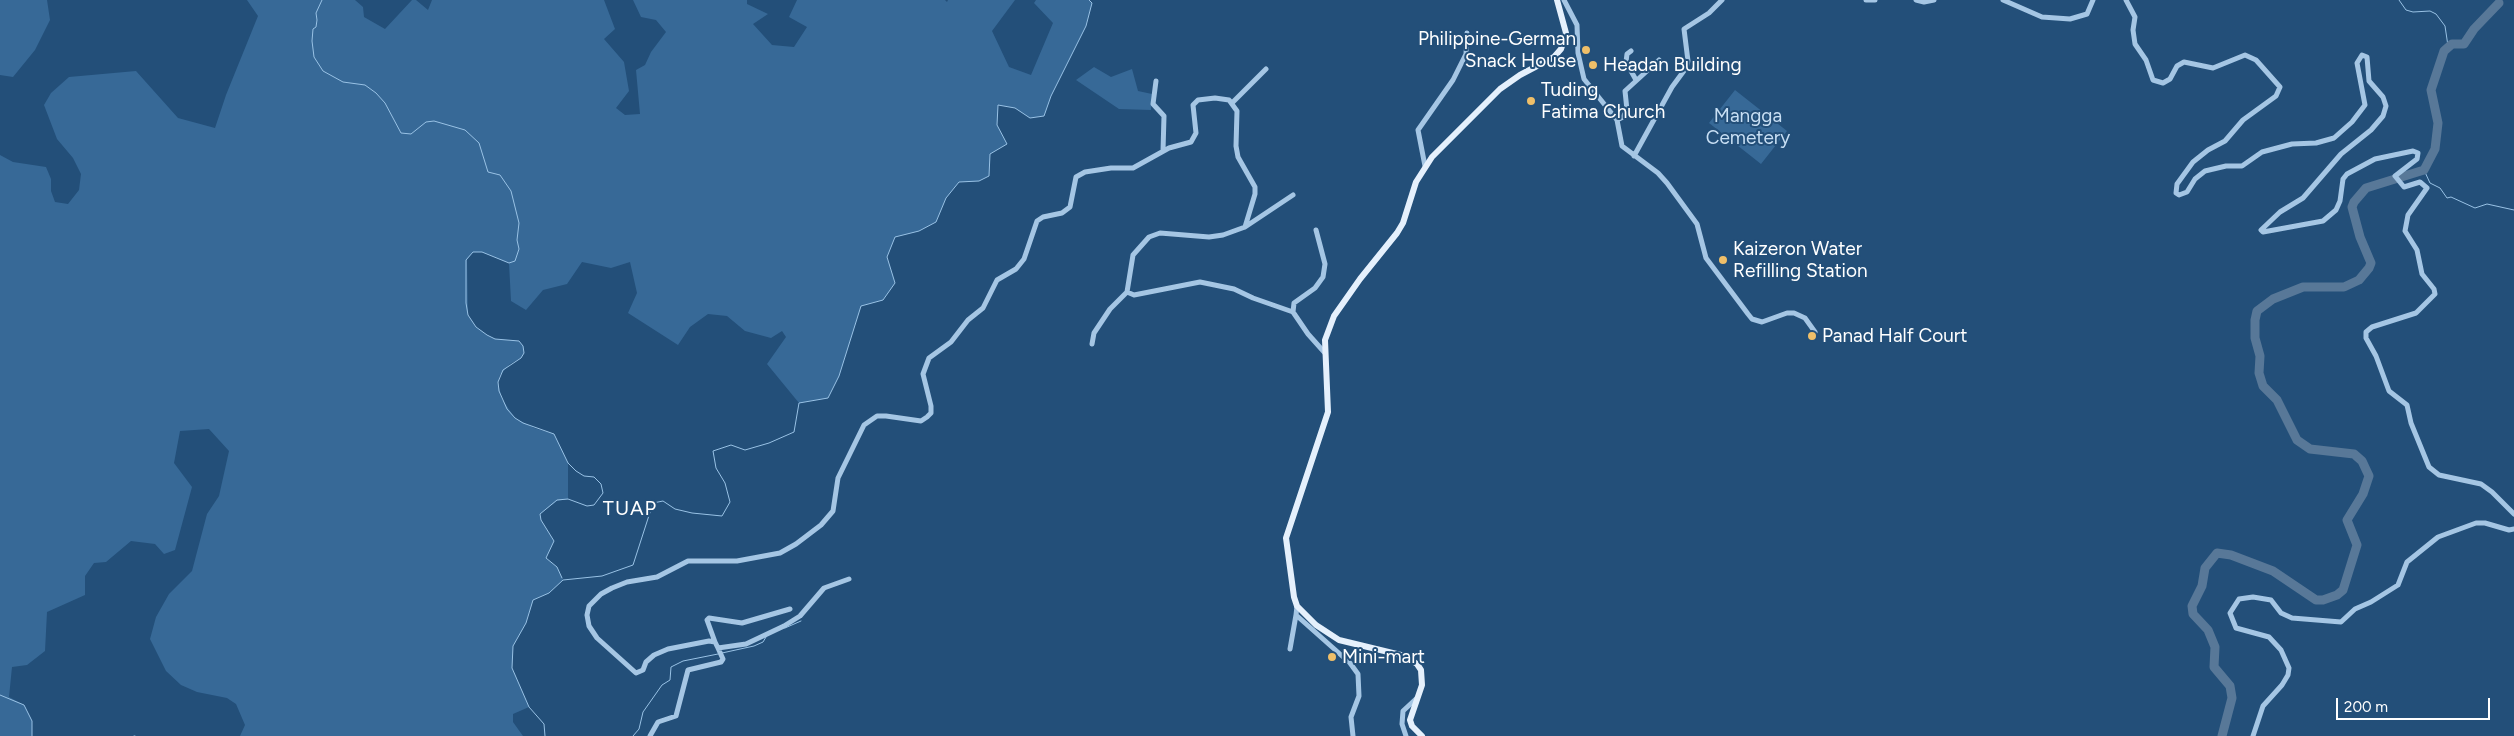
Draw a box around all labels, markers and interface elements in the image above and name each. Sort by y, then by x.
place label: Philippine-German Snack House [1418,28,1576,72]
marker: Philippine-German Snack House [1580,44,1592,56]
place label: Headan Building [1603,54,1742,76]
marker: Headan Building [1587,59,1599,71]
place label: Tuding Fatima Church [1541,79,1665,123]
marker: Tuding Fatima Church [1525,95,1537,107]
park label: Mangga Cemetery [1706,105,1790,149]
place label: Kaizeron Water Refilling Station [1733,238,1868,282]
marker: Kaizeron Water Refilling Station [1717,254,1729,266]
place label: Panad Half Court [1822,325,1967,347]
marker: Panad Half Court [1806,330,1818,342]
district label: TUAP [602,497,658,521]
place label: Mini-mart [1342,646,1425,668]
marker: Mini-mart [1326,651,1338,663]
scale bar [2339,688,2493,720]
text: 200 m [2344,698,2388,716]

